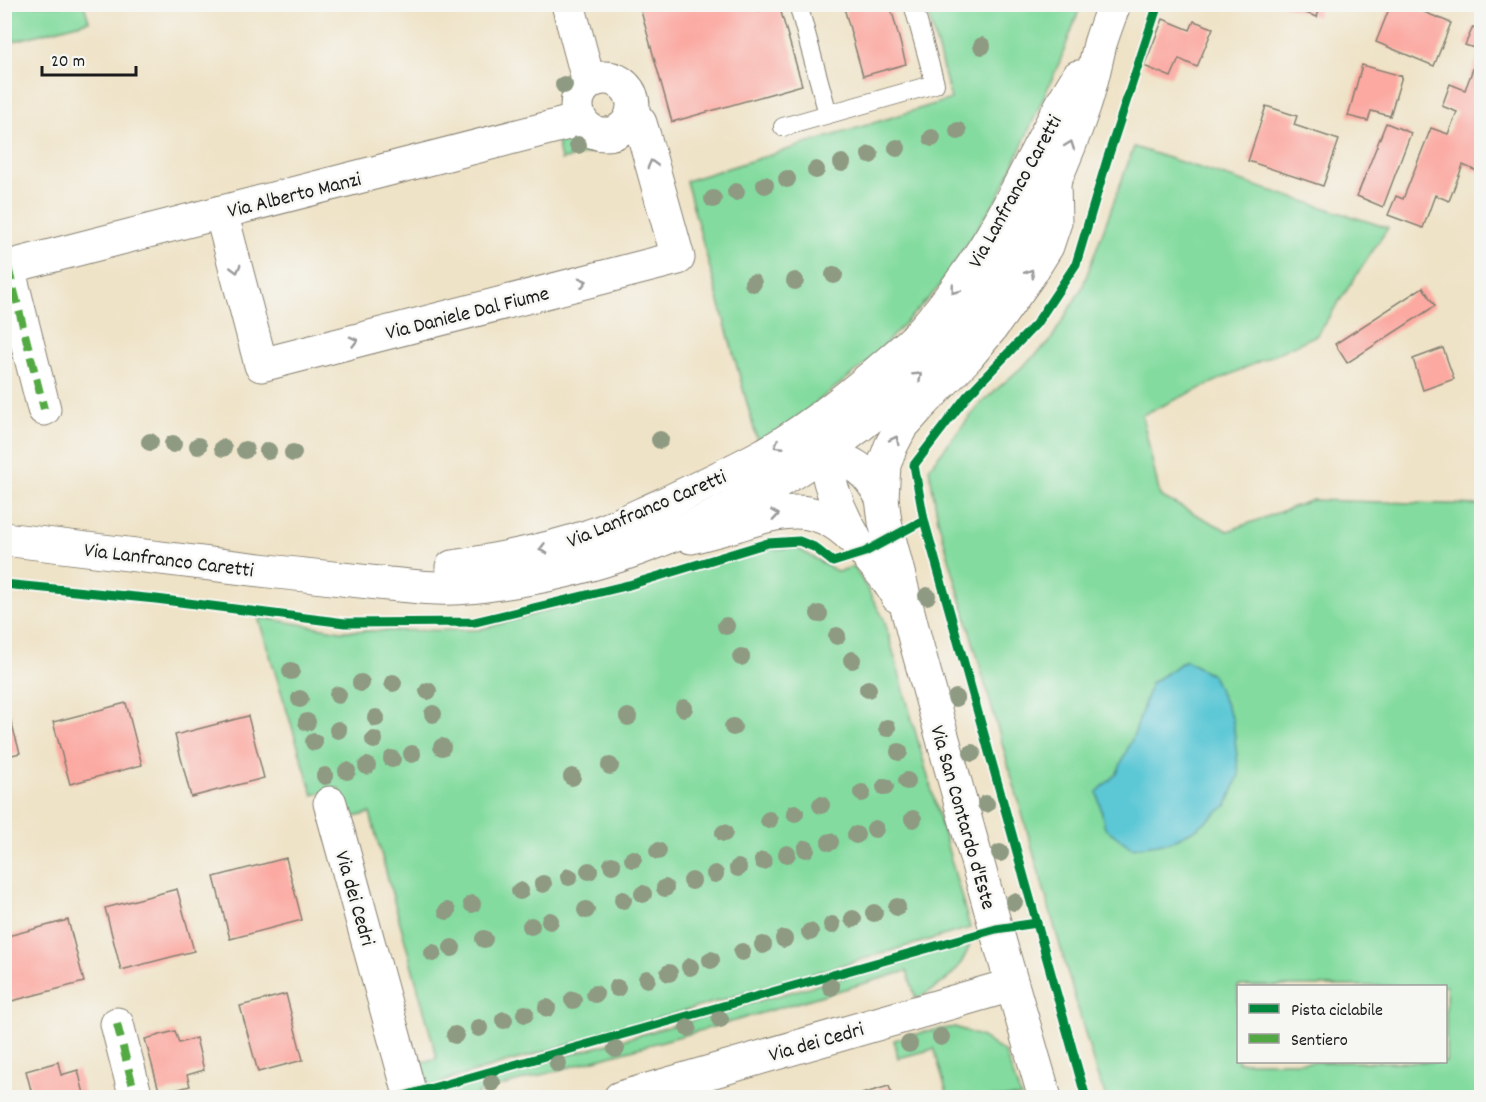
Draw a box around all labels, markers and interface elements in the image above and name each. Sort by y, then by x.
scale bar [42,39,136,77]
text: 20 m [51,50,85,75]
street label: Via Lanfranco Caretti [962,110,1071,274]
one-way arrow [1063,140,1076,151]
one-way arrow [647,159,659,170]
street label: Via Alberto Manzi [225,166,365,228]
one-way arrow [229,263,241,274]
one-way arrow [1023,269,1035,279]
one-way arrow [578,277,588,290]
street label: Via Daniele Dal Fiume [383,280,553,350]
one-way arrow [952,283,963,294]
one-way arrow [349,336,359,349]
one-way arrow [912,372,922,383]
one-way arrow [887,435,899,446]
one-way arrow [774,438,785,449]
street label: Via Lanfranco Caretti [563,464,732,558]
one-way arrow [770,509,779,521]
street label: Via Lanfranco Caretti [82,537,255,587]
one-way arrow [538,542,549,554]
street label: Via San Contardo d'Este [920,722,1002,913]
street label: Via dei Cedri [325,848,381,950]
legend [1237,985,1447,1063]
text: Pista ciclabile [1291,999,1383,1024]
street label: Via dei Cedri [766,1016,868,1072]
text: Sentiero [1291,1029,1348,1054]

